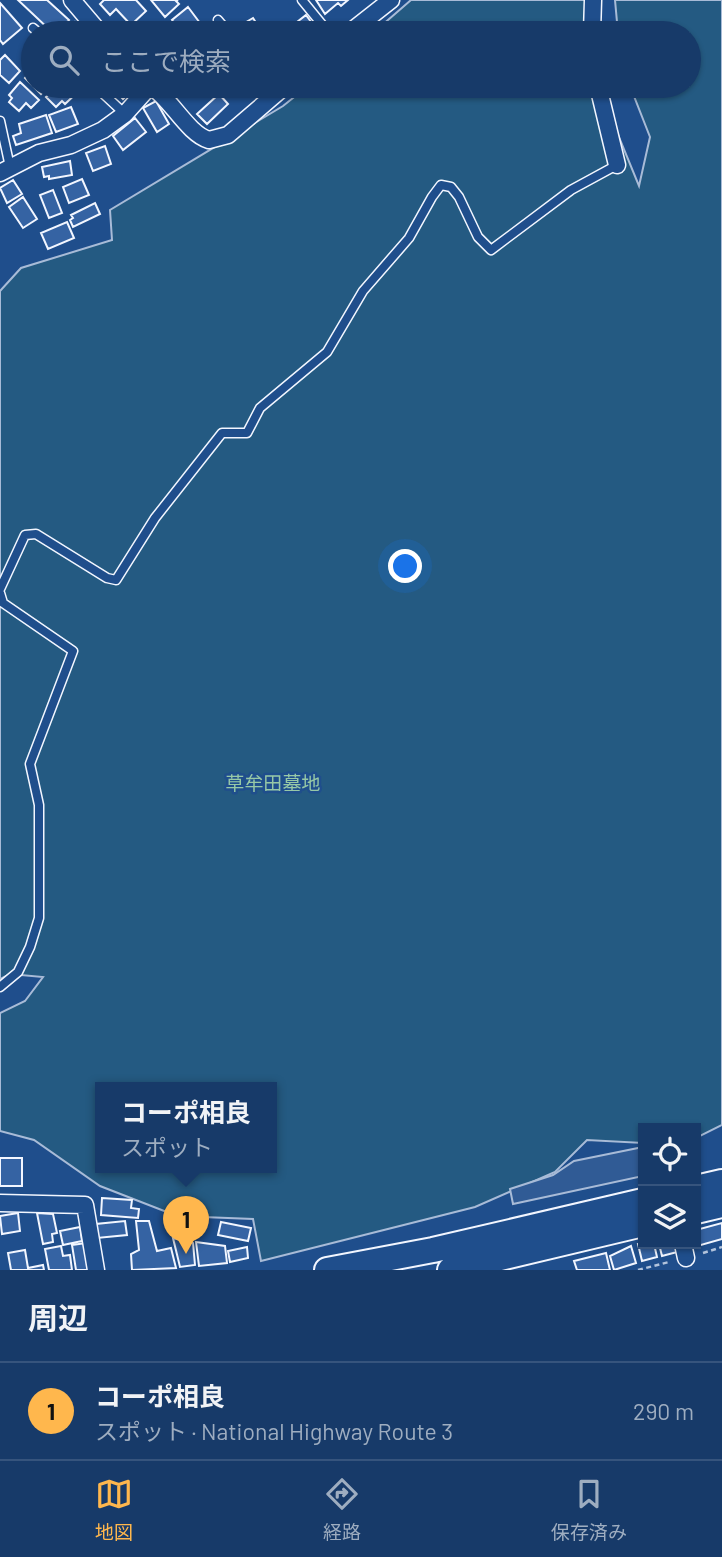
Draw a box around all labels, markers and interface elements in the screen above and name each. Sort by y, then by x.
search box [21,21,701,98]
icon: search [45,41,83,79]
text: ここで検索 [101,45,231,76]
your location [388,549,422,583]
park label: 草牟田墓地 [225,771,321,794]
popup [95,1082,277,1173]
text: コーポ相良 [121,1096,251,1127]
map controls [638,1123,701,1249]
button: locate [638,1123,701,1186]
text: スポット [121,1133,213,1161]
button: layers [638,1186,701,1249]
pin: 1 [163,1196,209,1254]
text: 周辺 [28,1299,88,1335]
text: コーポ相良 [95,1380,225,1411]
text: 1 [47,1397,55,1425]
text: 290 m [633,1397,694,1425]
text: スポット · National Highway Route 3 [95,1417,453,1445]
tab: 地図 [95,1475,133,1544]
tab: 経路 [323,1475,361,1544]
tab: 保存済み [551,1475,627,1544]

